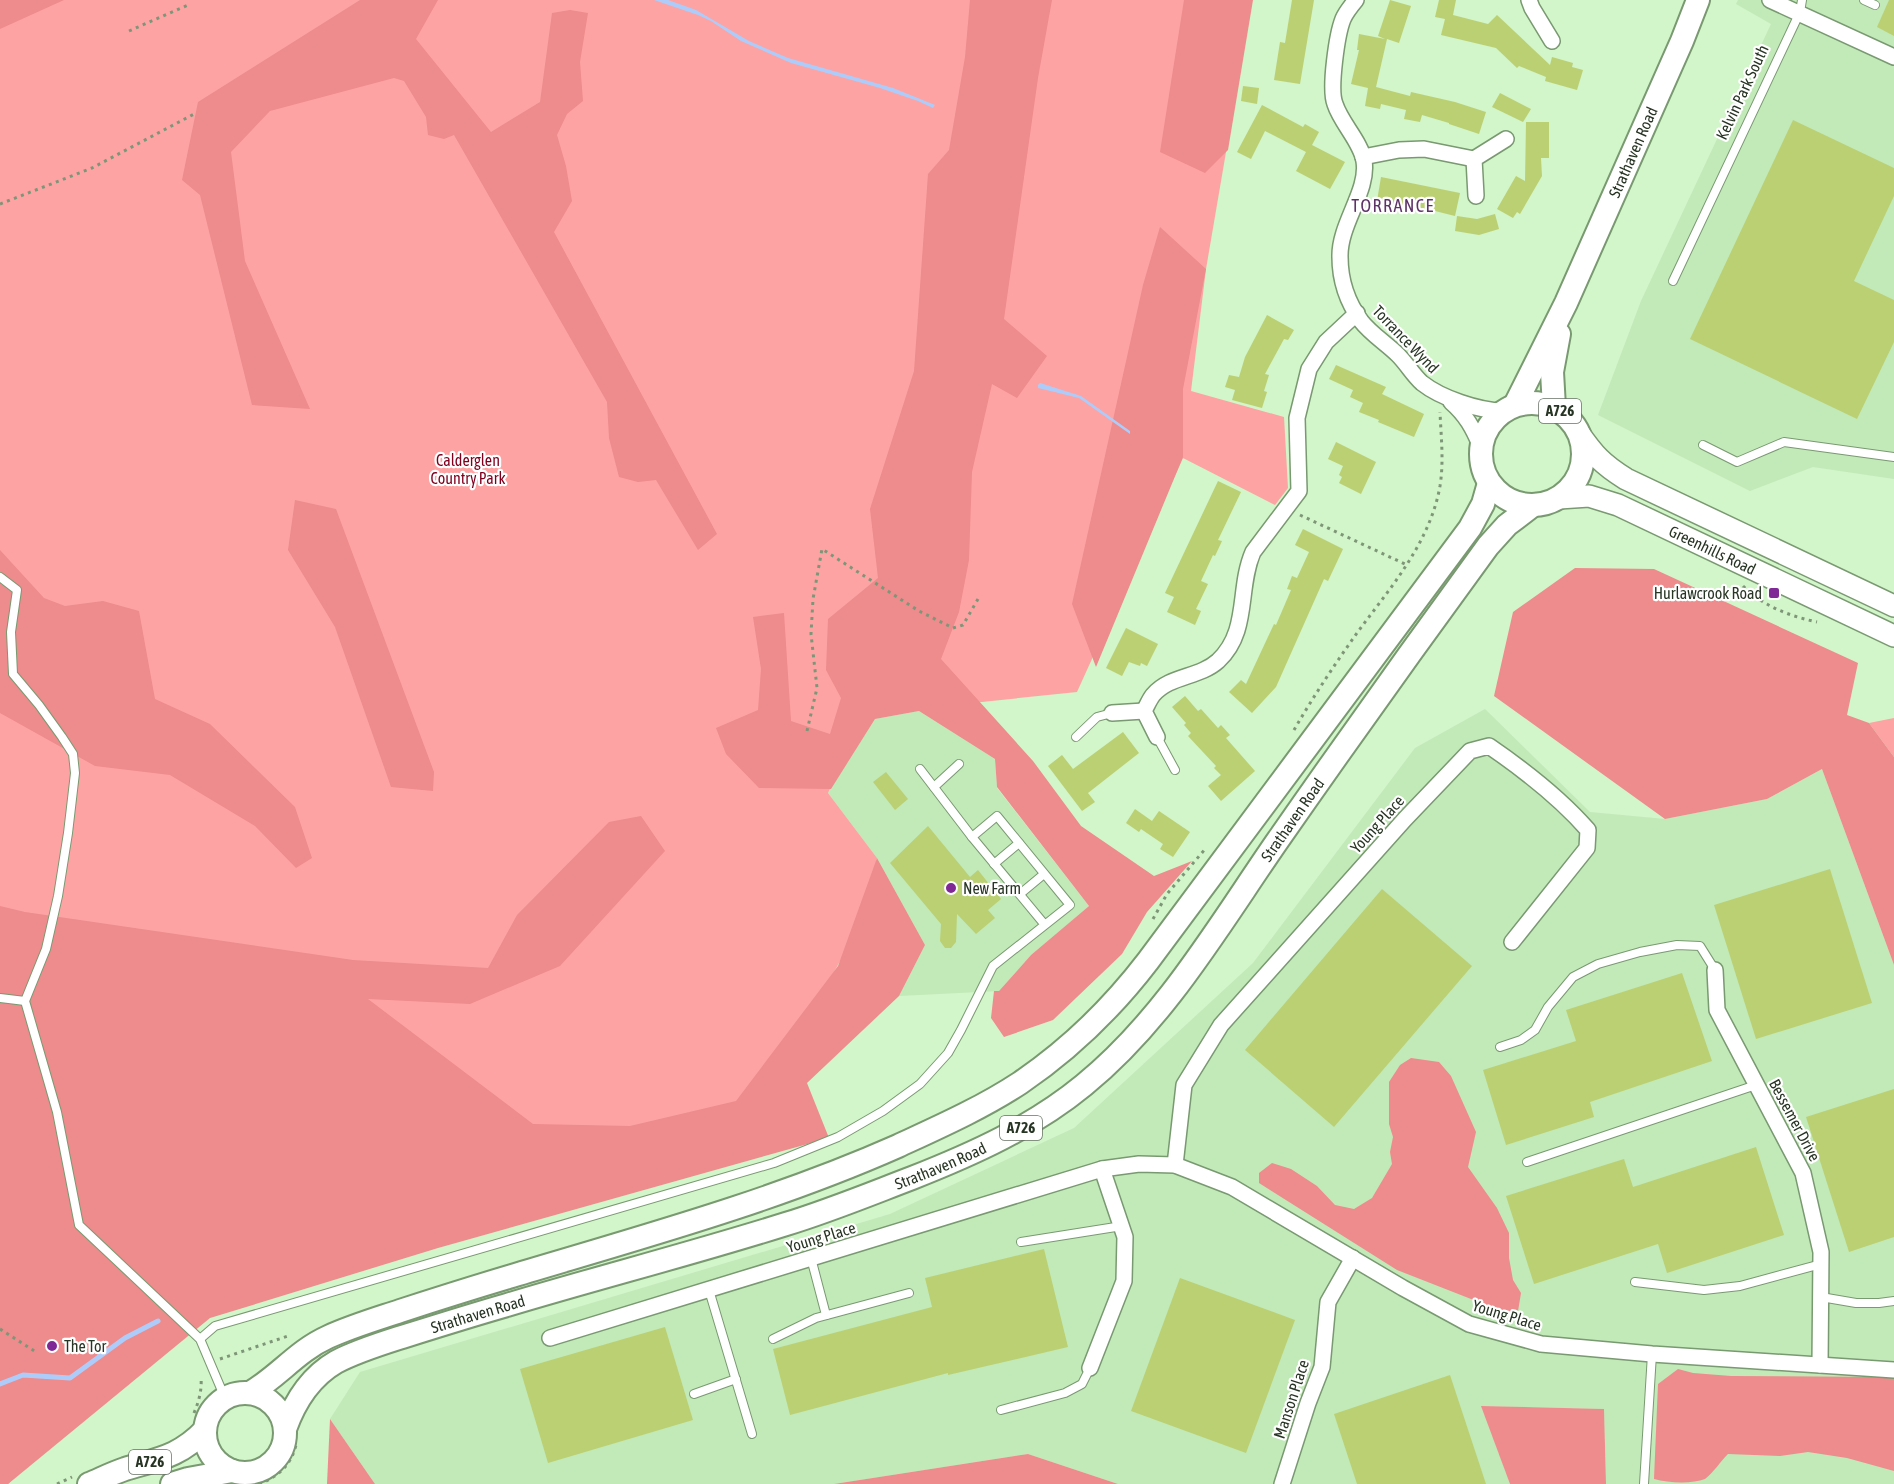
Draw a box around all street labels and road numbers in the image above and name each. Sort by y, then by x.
street label: Kelvin Park South [1712,42,1772,142]
street label: Strathaven Road [1605,104,1661,200]
street label: Torrance Wynd [1369,302,1443,377]
road number: A726 [1539,399,1581,423]
street label: Greenhills Road [1666,522,1759,578]
street label: Strathaven Road [1257,775,1328,865]
street label: Young Place [1347,792,1408,857]
street label: Bessemer Drive [1766,1076,1824,1164]
road number: A726 [1000,1116,1042,1140]
street label: Strathaven Road [892,1138,989,1193]
street label: Young Place [784,1218,858,1257]
street label: Strathaven Road [429,1291,527,1336]
street label: Young Place [1470,1296,1544,1335]
street label: Manson Place [1270,1357,1312,1441]
road number: A726 [129,1450,171,1474]

